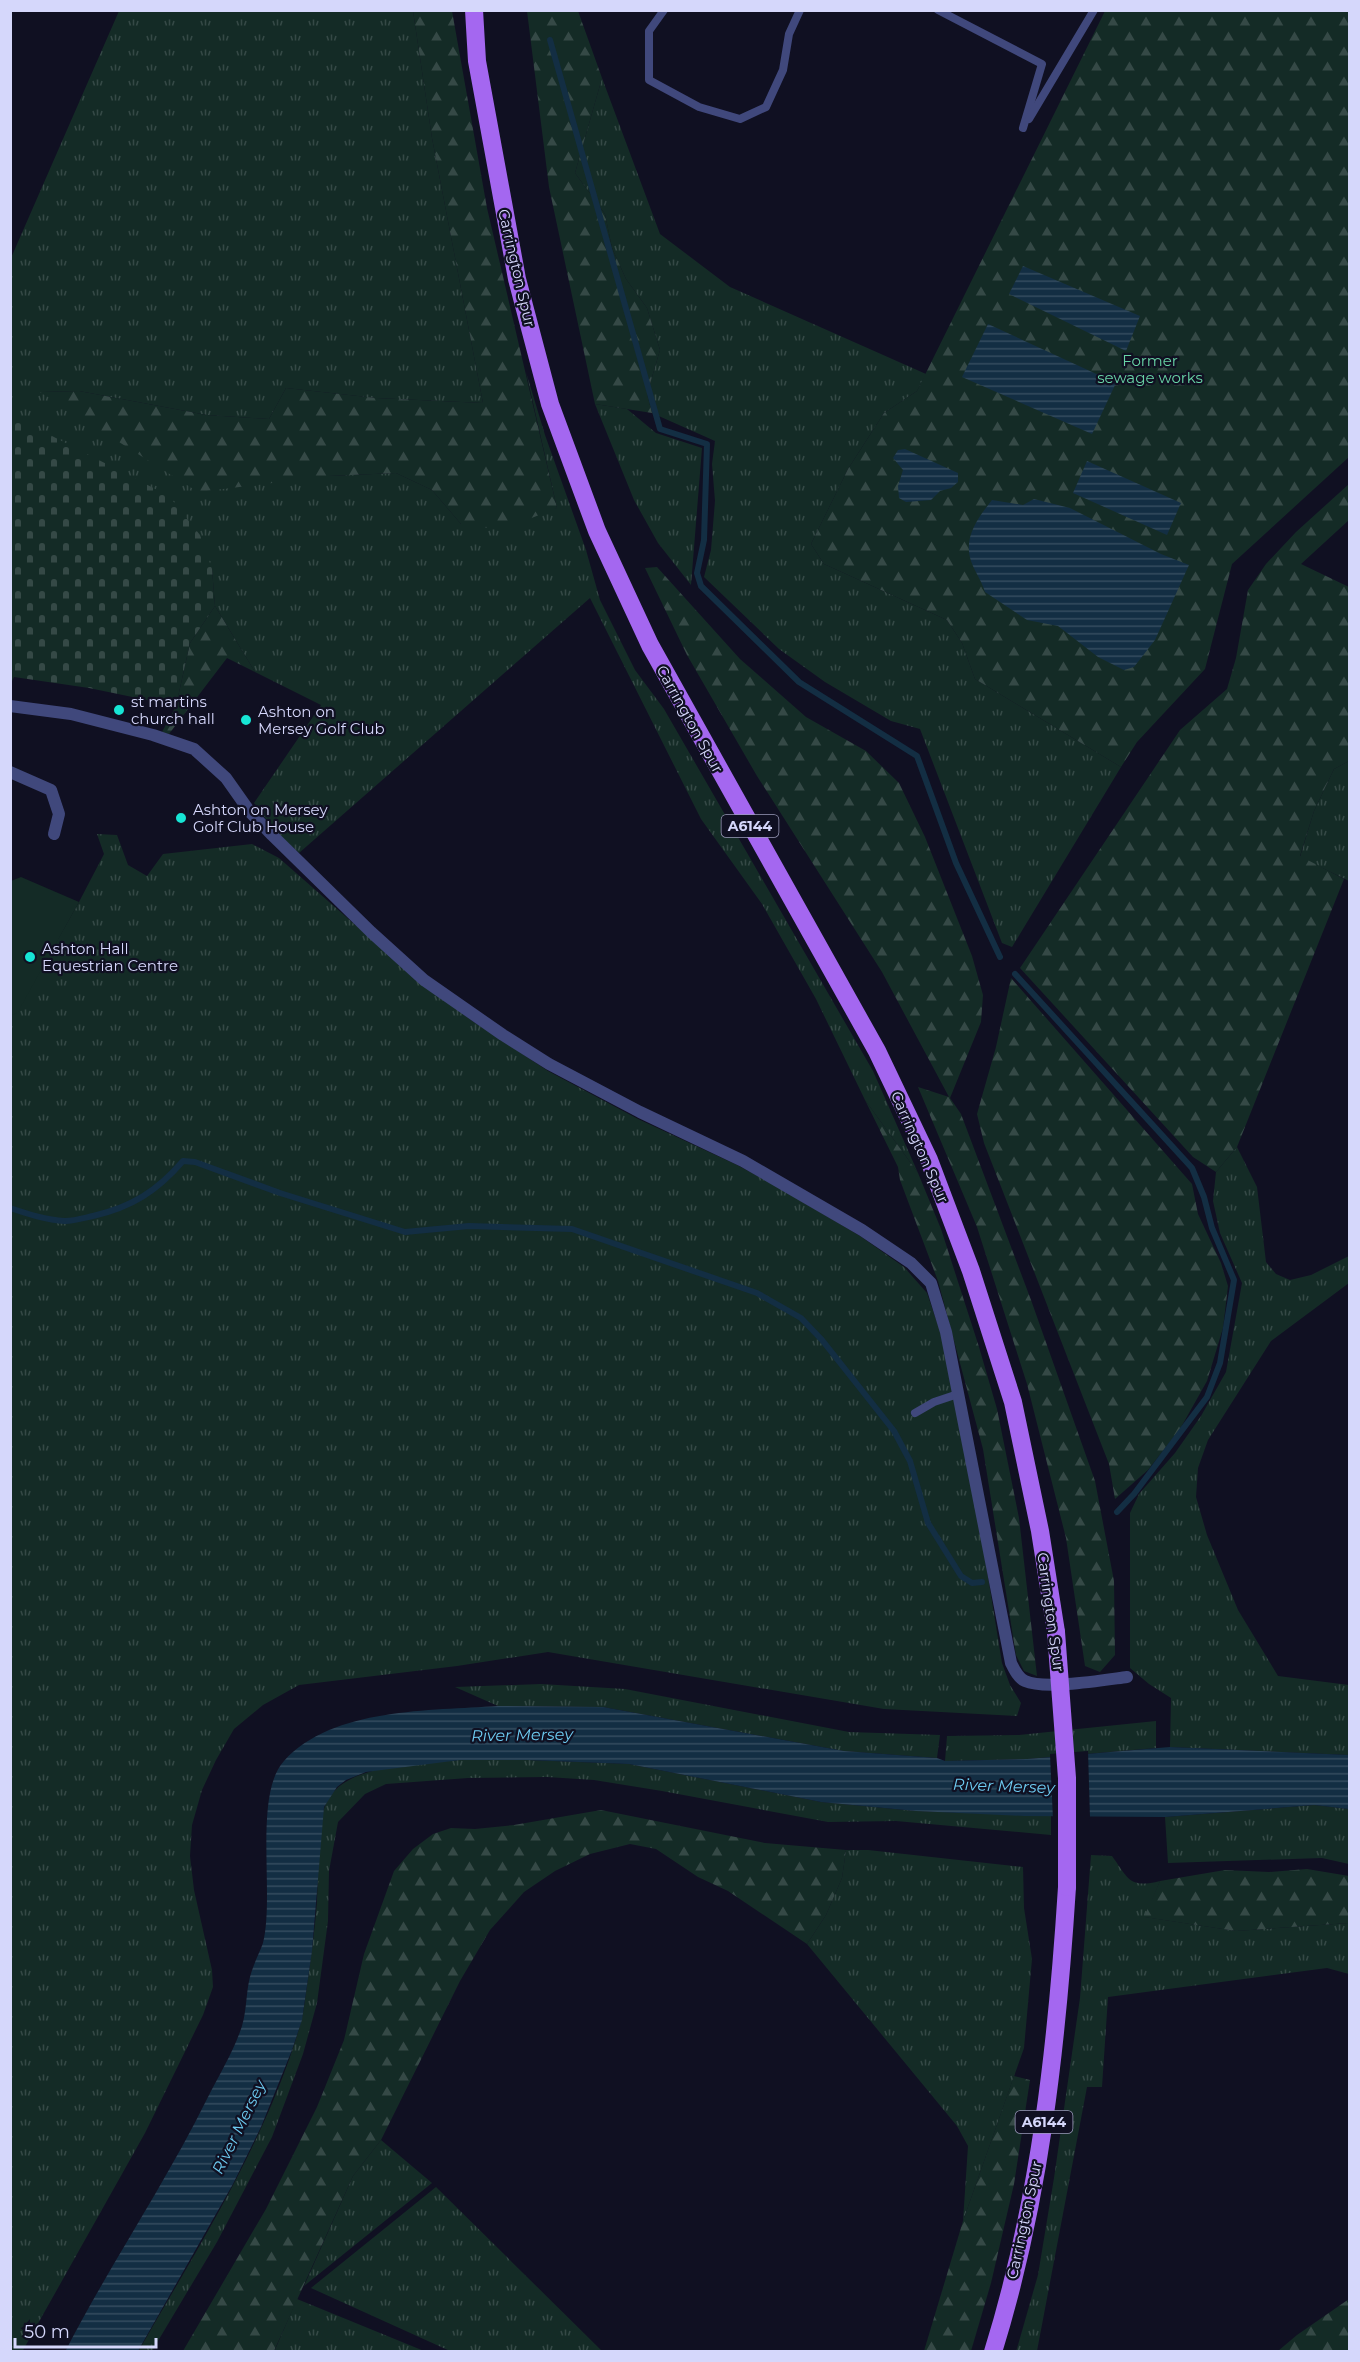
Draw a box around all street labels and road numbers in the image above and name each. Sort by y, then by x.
street label: Carrington Spur [494,207,540,329]
street label: Carrington Spur [653,662,727,776]
road number: A6144 [722,815,778,837]
street label: Carrington Spur [887,1088,953,1206]
street label: Carrington Spur [1033,1551,1069,1673]
road number: A6144 [1016,2111,1072,2133]
street label: Carrington Spur [1002,2159,1046,2281]

